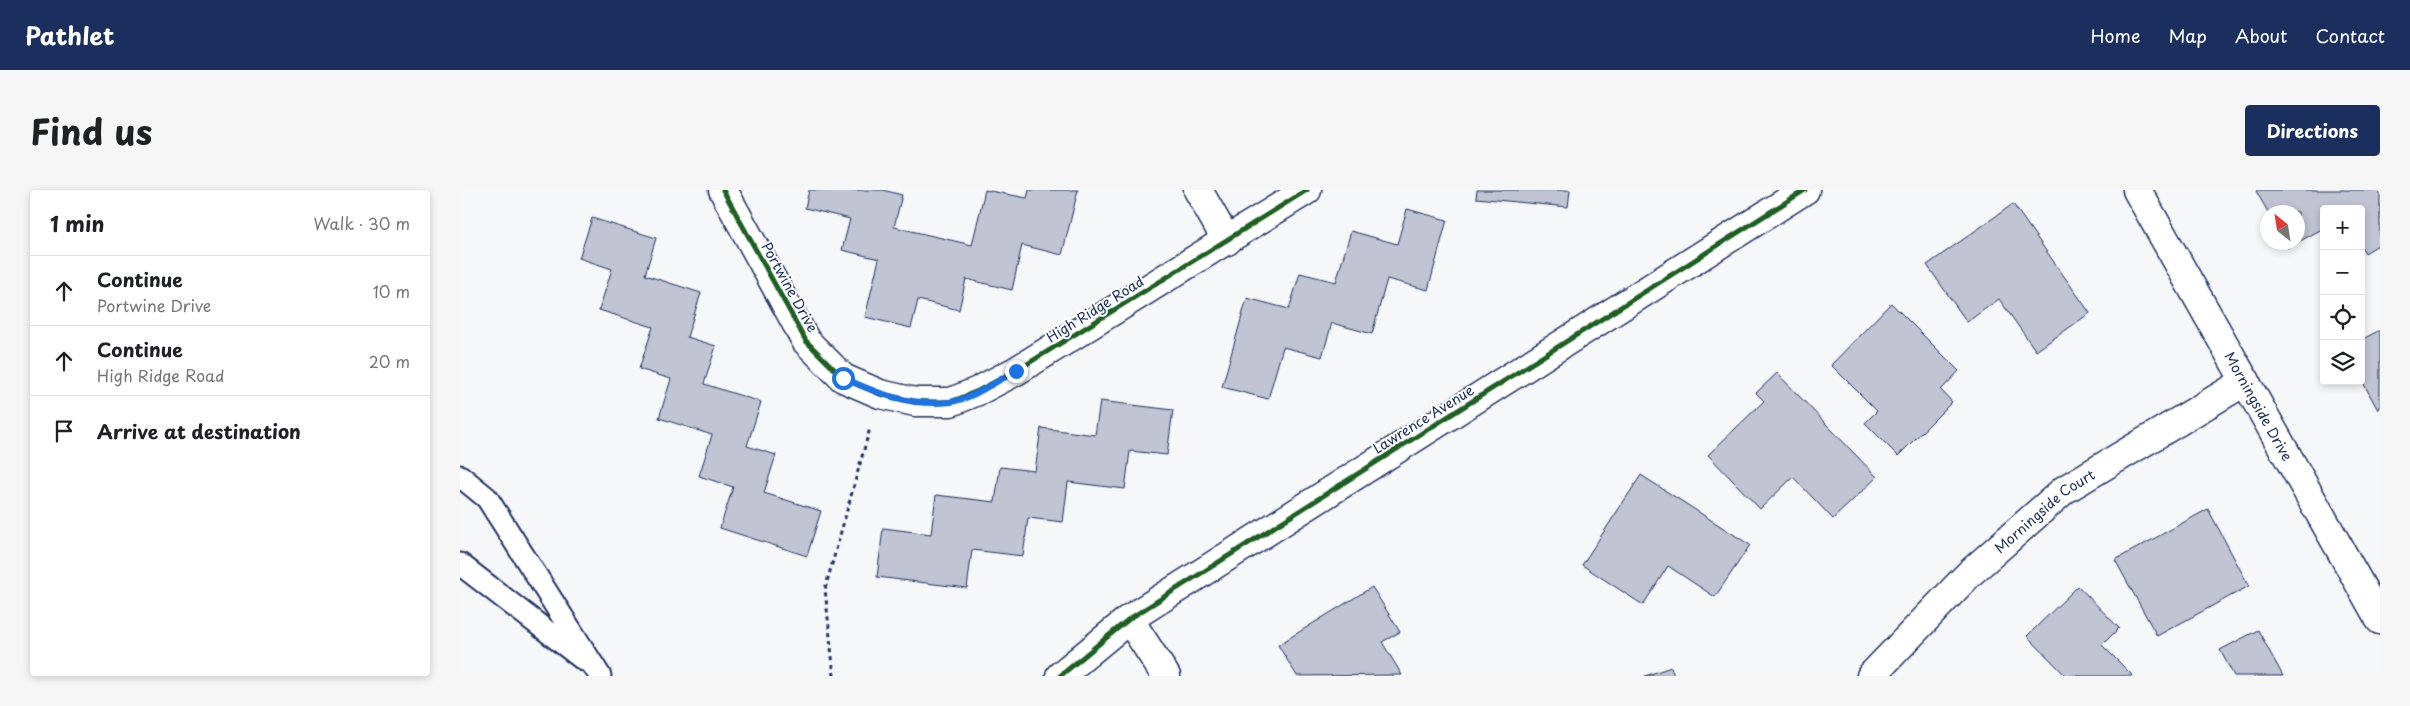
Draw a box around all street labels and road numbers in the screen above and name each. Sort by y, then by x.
street label: Portwine Drive [757,238,823,336]
street label: High Ridge Road [1042,271,1148,347]
street label: Morningside Drive [2220,347,2298,464]
street label: Lawrence Avenue [1368,379,1478,459]
street label: Morningside Court [1989,463,2099,558]

